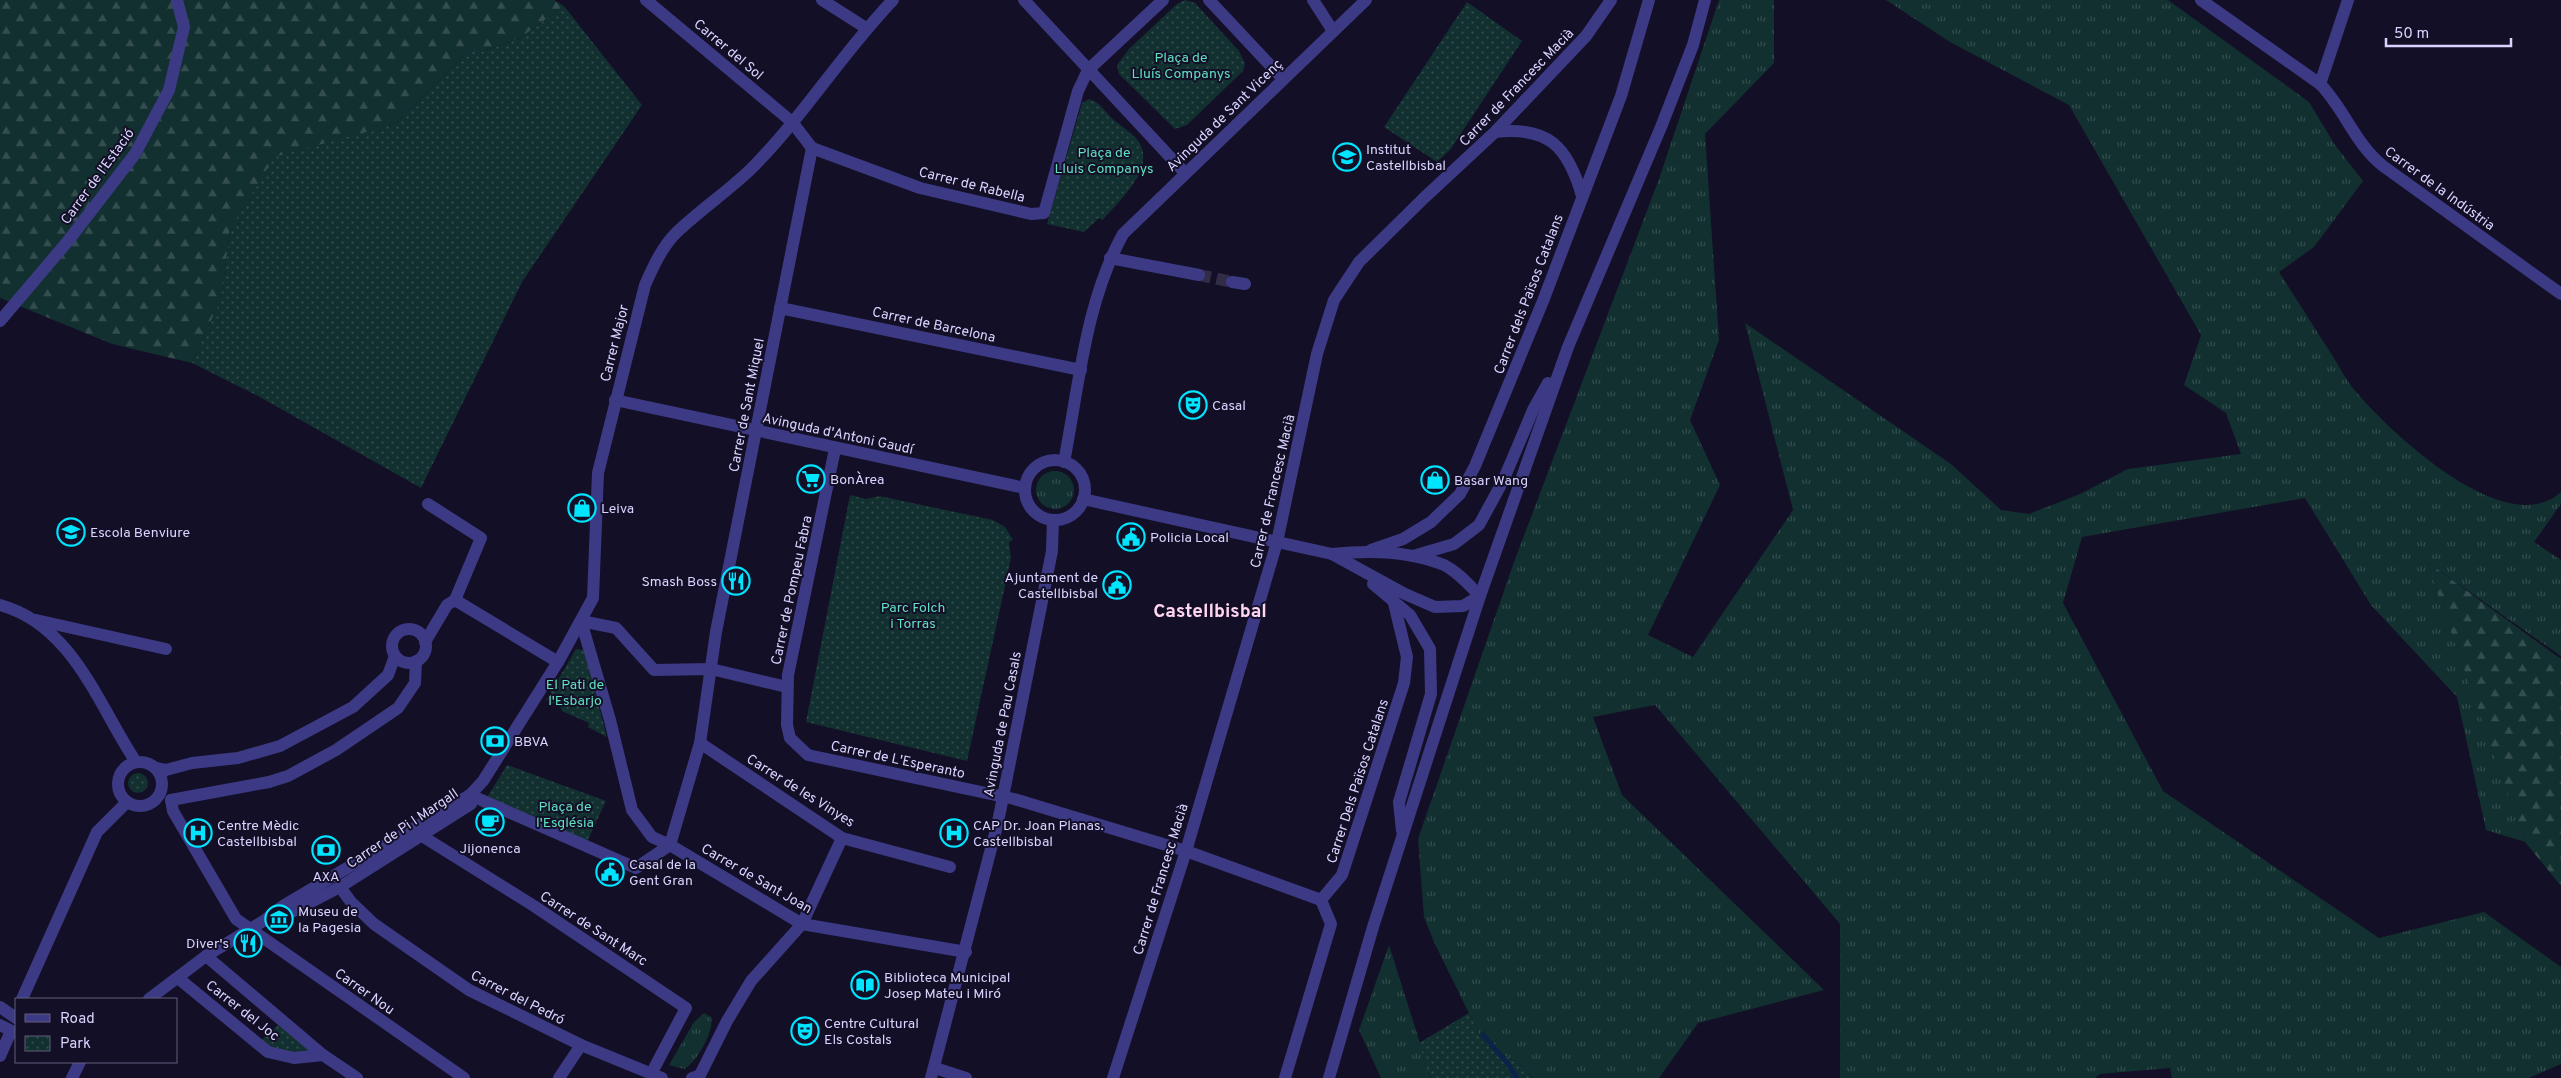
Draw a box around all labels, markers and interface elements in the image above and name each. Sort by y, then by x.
scale bar [2386,15,2511,47]
street label: Carrer del Sol [690,16,766,84]
text: 50 m [2394,25,2429,44]
street label: Carrer de Francesc Macià [1456,26,1578,151]
park label: Plaça de Lluís Companys [1132,50,1230,83]
street label: Avinguda de Sant Vicenç [1163,56,1287,176]
street label: Carrer de l'Estació [58,125,139,228]
school or university icon: Institut Castellbisbal [1332,142,1362,172]
place label: Institut Castellbisbal [1366,142,1446,175]
street label: Carrer de la Indústria [2381,144,2497,235]
park label: Plaça de Lluis Companys [1055,145,1153,178]
street label: Carrer de Rabella [917,164,1027,207]
street label: Carrer dels Països Catalans [1491,212,1568,377]
street label: Carrer Major [598,303,633,384]
street label: Carrer de Barcelona [871,304,997,347]
street label: Carrer de Sant Miquel [726,337,769,474]
theatre icon: Casal [1178,390,1208,420]
place label: Casal [1212,398,1246,415]
street label: Avinguda d'Antoni Gaudí [761,410,916,459]
street label: Carrer de Francesc Macià [1247,413,1299,570]
supermarket icon: BonÀrea [796,464,826,494]
shop icon: Basar Wang [1420,465,1450,495]
place label: BonÀrea [830,471,884,489]
place label: Basar Wang [1454,473,1528,490]
shop icon: Leiva [567,493,597,523]
place label: Leiva [601,501,634,518]
street label: Carrer de Pompeu Fabra [768,514,817,666]
school or university icon: Escola Benviure [56,517,86,547]
public building icon: Policia Local [1116,522,1146,552]
place label: Escola Benviure [90,525,190,542]
place label: Policia Local [1150,530,1229,547]
restaurant icon: Smash Boss [721,566,751,596]
place label: Ajuntament de Castellbisbal [1005,570,1098,603]
public building icon: Ajuntament de Castellbisbal [1102,570,1132,600]
place label: Smash Boss [641,574,717,591]
park label: Parc Folch i Torras [881,600,945,633]
district label: Castellbisbal [1153,600,1267,624]
street label: Avinguda de Pau Casals [981,650,1026,799]
park label: El Pati de l'Esbarjo [546,677,604,710]
street label: Carrer Dels Països Catalans [1324,697,1393,866]
bank icon: BBVA [480,726,510,756]
place label: BBVA [514,734,549,751]
street label: Carrer de L'Esperanto [829,738,967,783]
street label: Carrer de les Vinyes [743,751,857,831]
street label: Carrer de Pi I Margall [344,785,462,873]
park label: Plaça de l'Església [536,799,594,832]
street label: Carrer de Francesc Macià [1130,802,1193,957]
cafe icon: Jijonenca [475,807,505,837]
hospital icon: Centre Mèdic Castellbisbal [183,818,213,848]
place label: Centre Mèdic Castellbisbal [217,818,299,851]
hospital icon: CAP Dr. Joan Planas. Castellbisbal [939,818,969,848]
place label: CAP Dr. Joan Planas. Castellbisbal [973,818,1104,851]
bank icon: AXA [311,835,341,865]
place label: Jijonenca [460,841,521,858]
street label: Carrer de Sant Joan [698,841,815,918]
public building icon: Casal de la Gent Gran [595,857,625,887]
place label: Casal de la Gent Gran [629,857,696,890]
place label: AXA [312,869,340,886]
street label: Carrer de Sant Marc [536,888,650,970]
museum icon: Museu de la Pagesia [264,904,294,934]
place label: Museu de la Pagesia [298,904,361,937]
restaurant icon: Diver's [233,928,263,958]
place label: Diver's [186,936,229,953]
street label: Carrer Nou [331,965,397,1019]
street label: Carrer del Pedró [467,967,567,1029]
library icon: Biblioteca Municipal Josep Mateu i Miró [850,970,880,1000]
place label: Biblioteca Municipal Josep Mateu i Miró [884,970,1010,1003]
street label: Carrer del Joc [202,977,282,1045]
legend [15,998,178,1063]
text: Road [60,1010,95,1029]
theatre icon: Centre Cultural Els Costals [790,1016,820,1046]
place label: Centre Cultural Els Costals [824,1016,919,1049]
text: Park [60,1035,91,1054]

